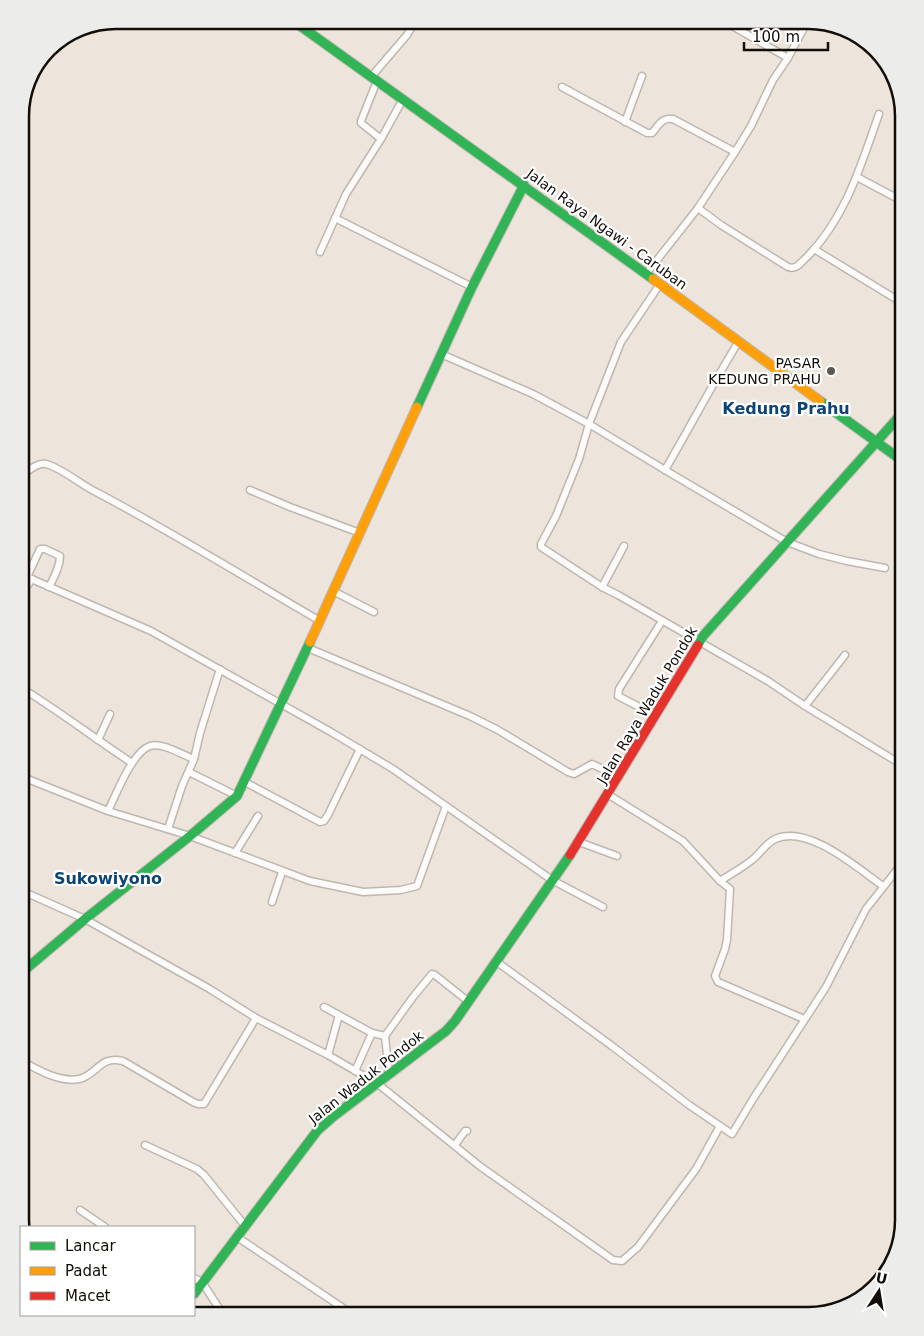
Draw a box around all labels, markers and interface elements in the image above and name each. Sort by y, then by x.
scale bar [744,20,828,52]
text: 100 m [752,28,800,46]
street label: Jalan Raya Ngawi - Caruban [523,165,690,293]
place label: PASAR KEDUNG PRAHU [708,355,821,387]
marker: PASAR KEDUNG PRAHU [825,365,837,377]
district label: Kedung Prahu [722,399,850,418]
street label: Jalan Raya Waduk Pondok [593,623,701,787]
district label: Sukowiyono [54,869,162,888]
street label: Jalan Waduk Pondok [305,1027,427,1127]
legend [20,1226,195,1316]
text: Lancar [65,1237,116,1255]
text: Padat [65,1262,107,1280]
north arrow [854,1266,904,1316]
text: U [874,1269,889,1287]
text: Macet [65,1287,111,1305]

